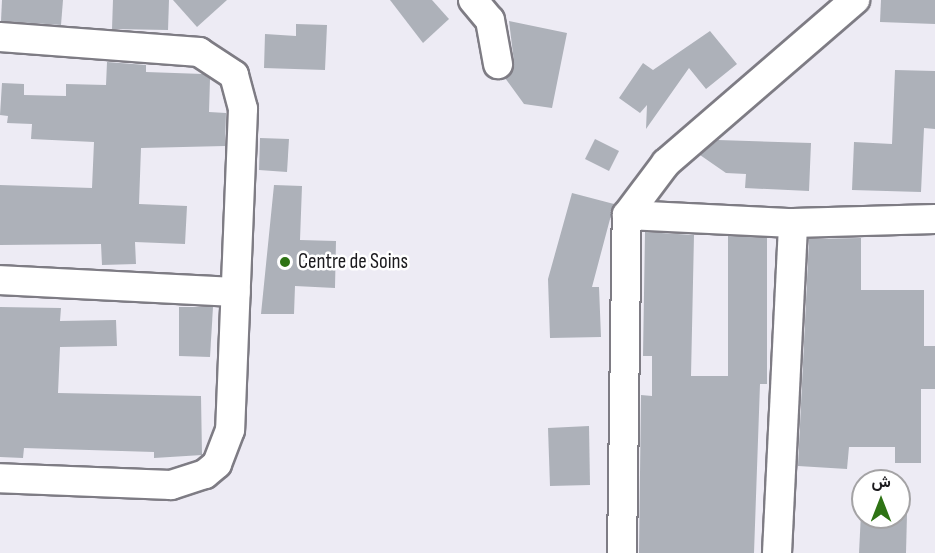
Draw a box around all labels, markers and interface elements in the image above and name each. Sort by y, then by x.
place label: Centre de Soins [298,249,408,275]
marker: Centre de Soins [276,253,294,271]
north arrow [851,469,911,529]
text: ش [871,473,891,492]

